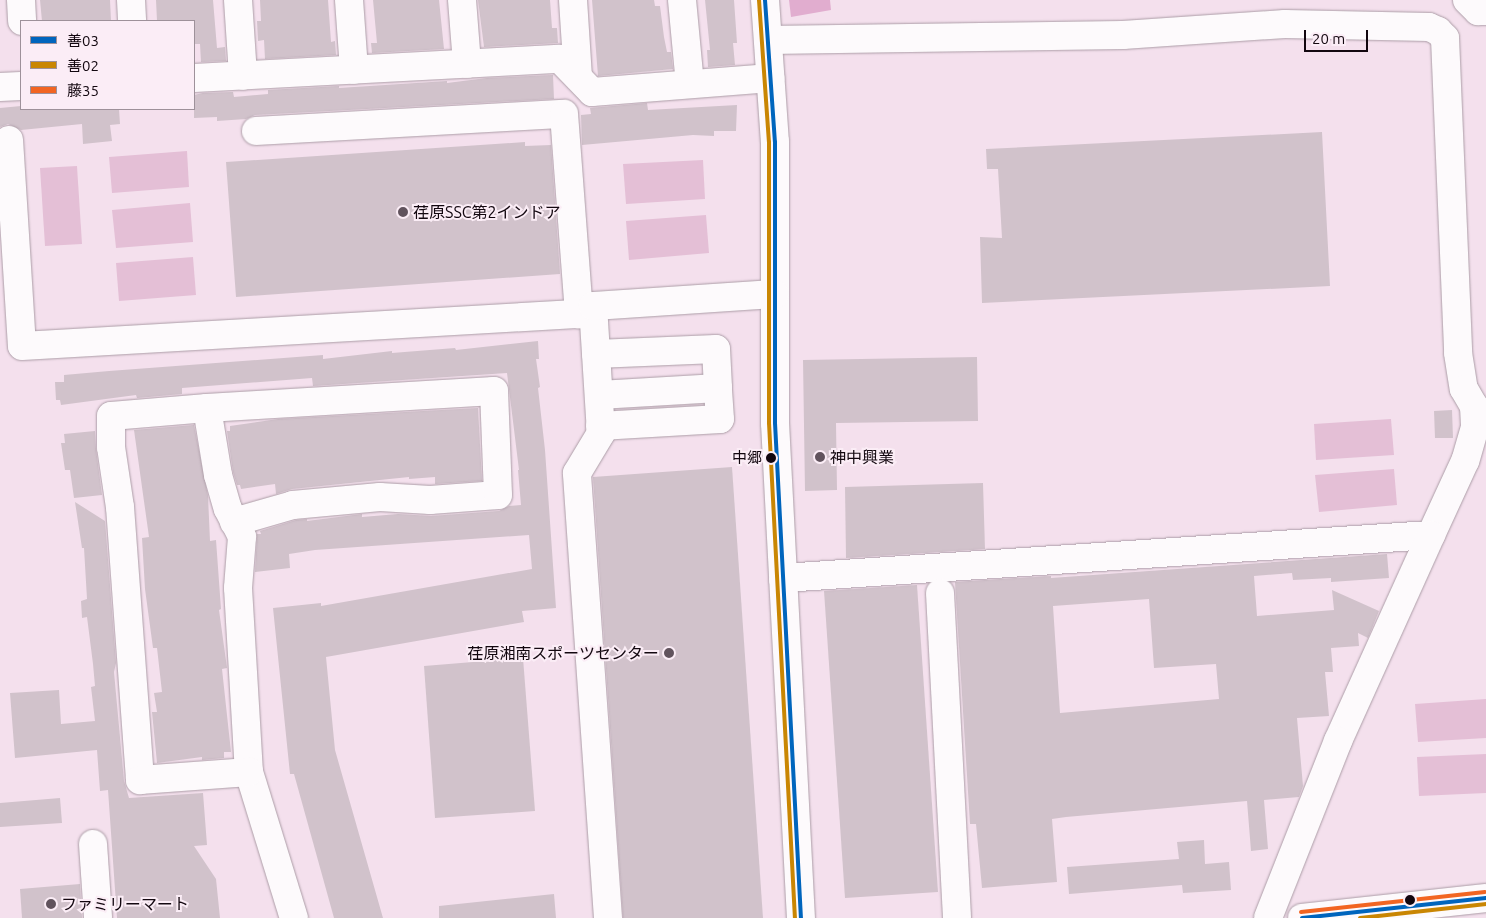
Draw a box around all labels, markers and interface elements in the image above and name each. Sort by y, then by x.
legend [20,20,195,110]
scale bar [1306,20,1370,52]
text: 20 m [1312,30,1345,47]
text: 善03 [67,32,99,49]
text: 善02 [67,57,99,74]
text: 藤35 [67,82,99,99]
place label: 荏原SSC第2インドア [413,202,561,222]
marker: 荏原SSC第2インドア [397,206,409,218]
place label: 神中興業 [830,447,894,467]
place label: 中郷 [732,449,762,467]
marker: 神中興業 [814,451,826,463]
marker: 中郷 [766,453,776,463]
place label: 荏原湘南スポーツセンター [467,643,659,663]
marker: 荏原湘南スポーツセンター [663,647,675,659]
place label: ファミリーマート [61,894,189,914]
unlabelled marker [1405,895,1415,905]
marker: ファミリーマート [45,898,57,910]

